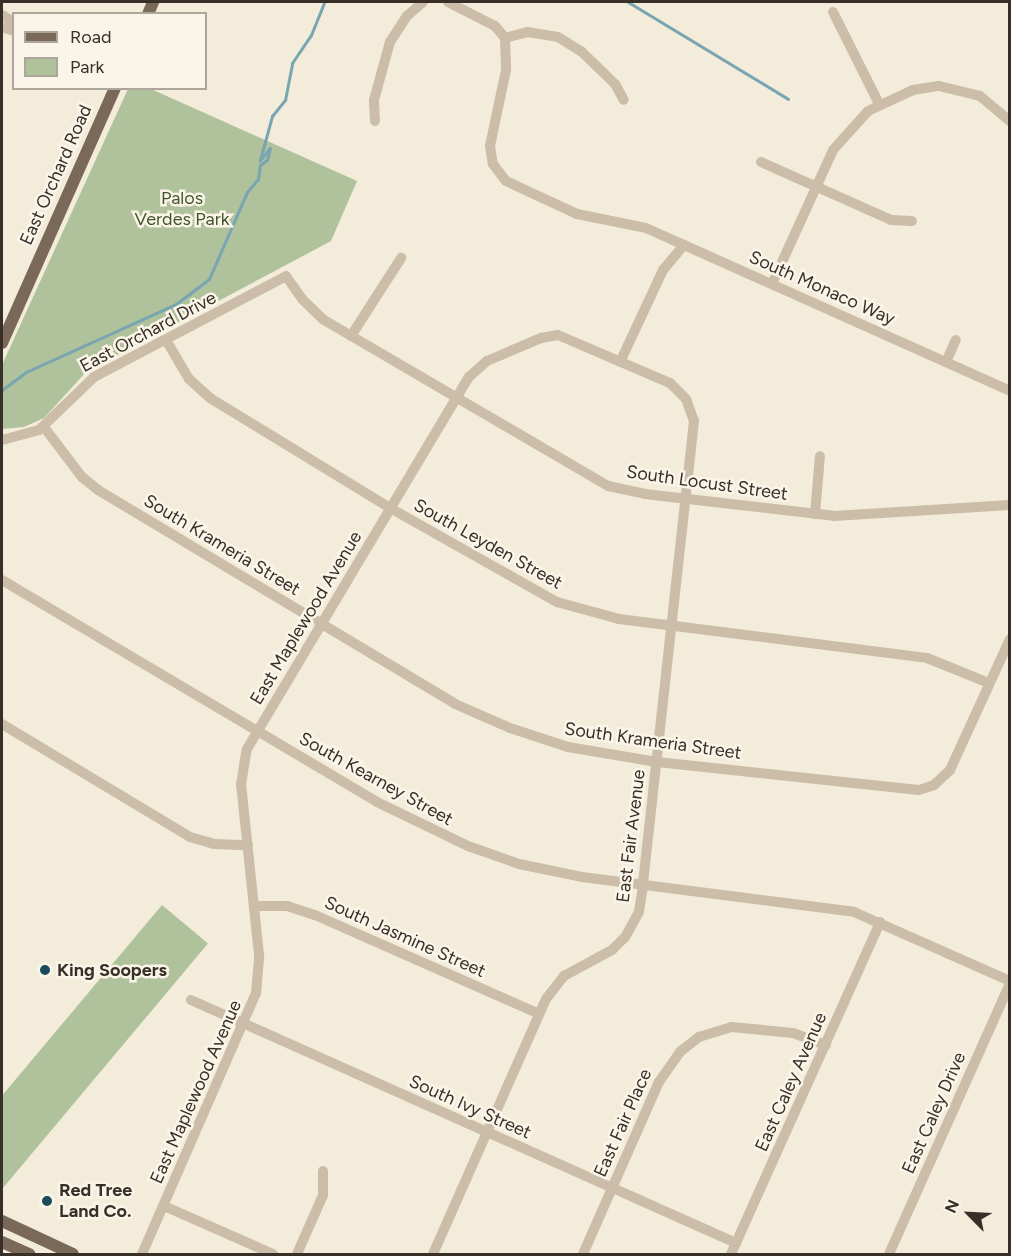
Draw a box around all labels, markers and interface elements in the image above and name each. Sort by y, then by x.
legend [12,12,207,90]
text: Road [70,26,111,48]
text: Park [70,56,104,78]
street label: East Orchard Road [15,102,97,248]
park label: Palos Verdes Park [134,188,230,230]
street label: South Monaco Way [746,246,898,330]
street label: East Orchard Drive [76,287,220,377]
street label: South Locust Street [625,461,789,505]
street label: South Krameria Street [140,490,304,600]
street label: South Leyden Street [410,494,566,594]
street label: East Maplewood Avenue [246,527,366,709]
street label: South Krameria Street [563,718,743,764]
street label: South Kearney Street [295,728,457,830]
street label: East Fair Avenue [612,768,650,904]
street label: South Jasmine Street [321,892,489,982]
place label: King Soopers [57,959,167,981]
marker: King Soopers [38,963,52,977]
street label: East Maplewood Avenue [146,997,246,1187]
street label: East Caley Avenue [751,1009,831,1155]
street label: East Caley Drive [898,1049,970,1177]
street label: East Fair Place [590,1066,656,1180]
street label: South Ivy Street [406,1070,534,1144]
place label: Red Tree Land Co. [59,1180,132,1222]
north arrow [939,1184,999,1244]
marker: Red Tree Land Co. [40,1194,54,1208]
text: N [941,1197,963,1216]

